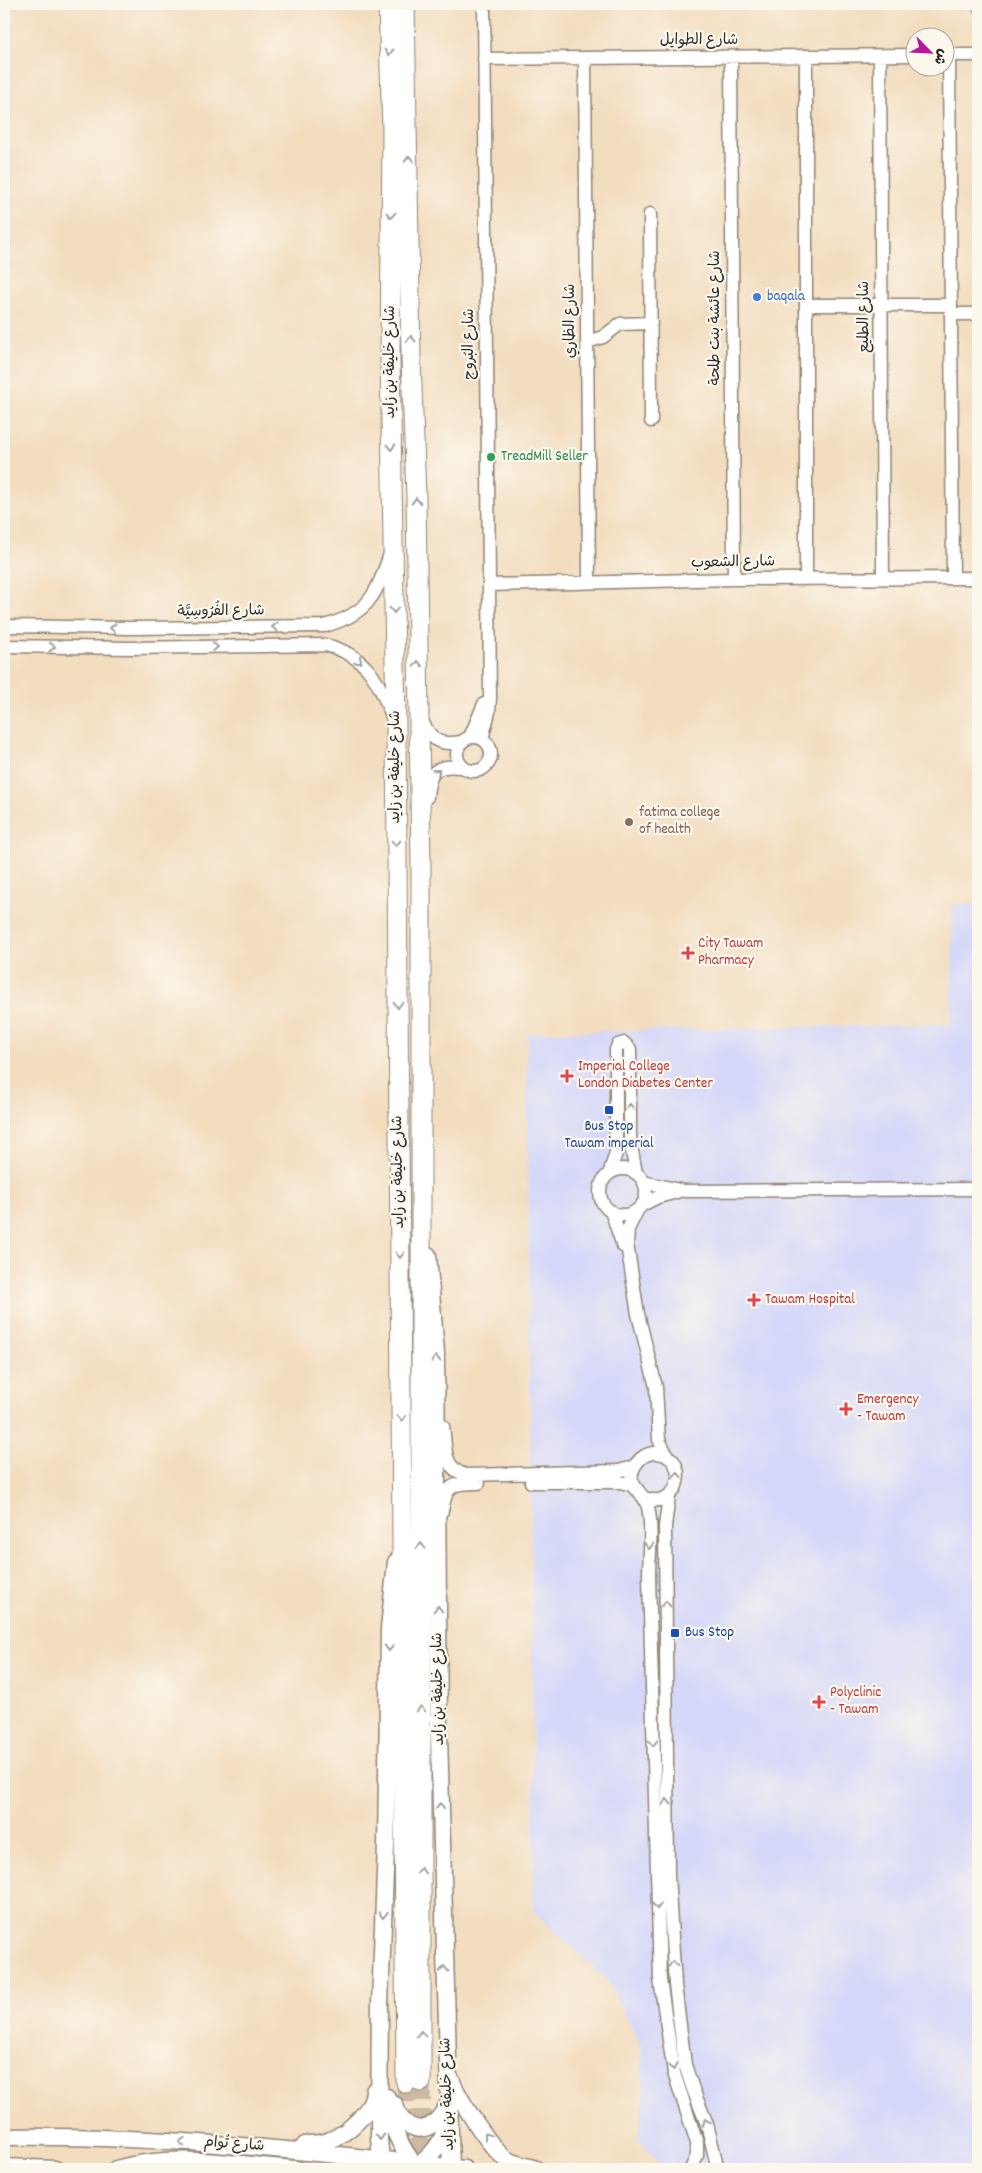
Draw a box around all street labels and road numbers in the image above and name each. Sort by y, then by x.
street label: شارع الطوايل [660,30,738,52]
street label: شارع عائشة بنت طلحة [705,251,727,386]
street label: شارع الطليع [854,281,876,353]
street label: شارع الظاري [560,284,582,358]
street label: شارع خليفة بن زايد [380,305,402,419]
street label: شارع البُروج [459,308,481,380]
street label: شارع الشعوب [691,551,775,575]
street label: شارع الفُرُوسِيَّة [177,600,265,624]
street label: شارع خليفة بن زايد [385,710,407,824]
street label: شارع خليفة بن زايد [387,1115,411,1229]
street label: شارع خليفة بن زايد [427,1632,451,1746]
street label: شارع خليفة بن زايد [435,2037,461,2151]
street label: شارع تُوام [203,2132,265,2158]

